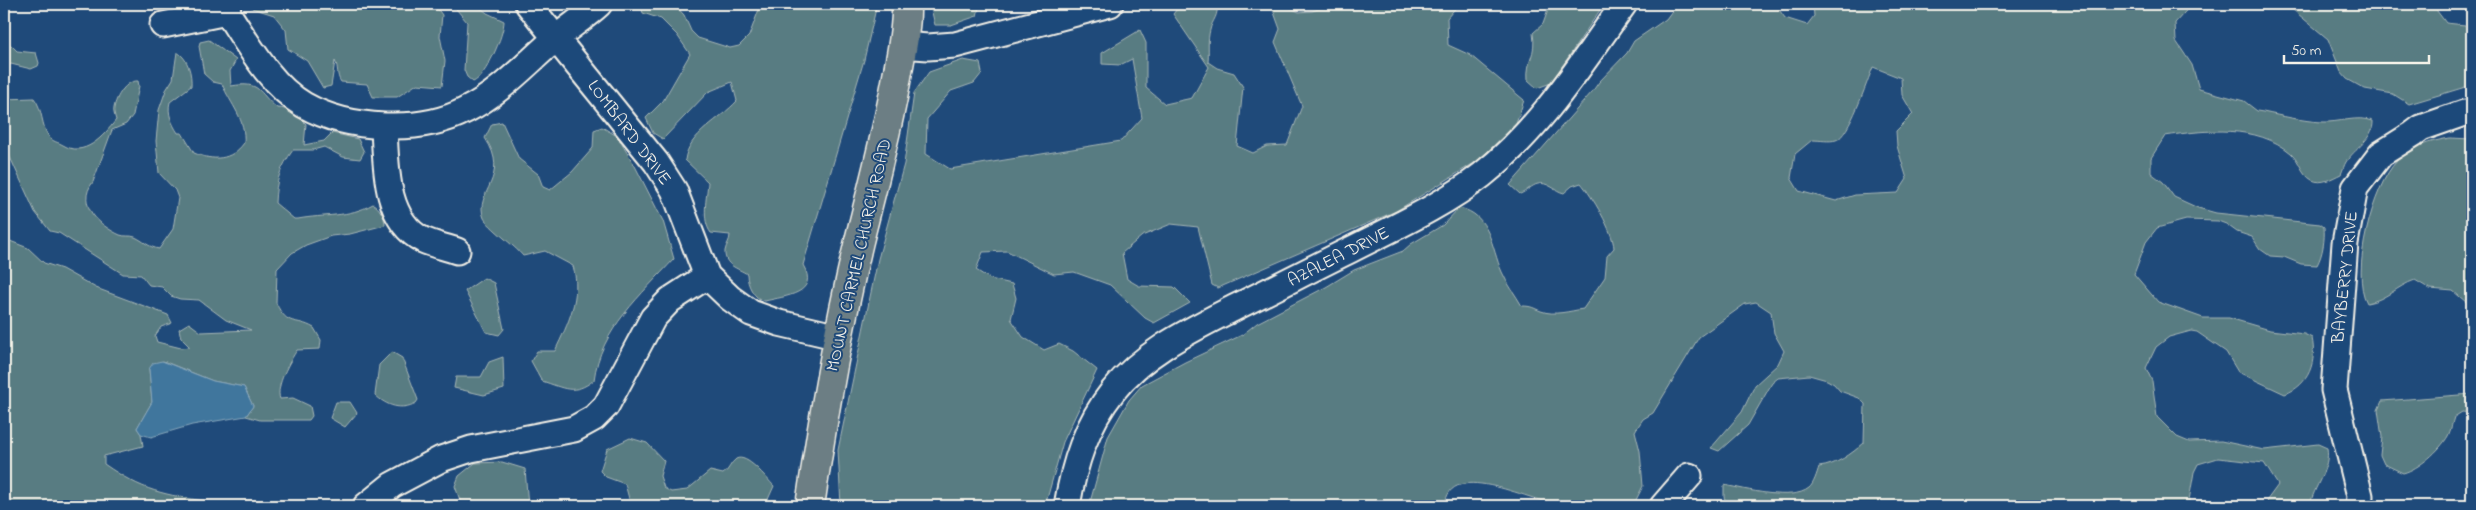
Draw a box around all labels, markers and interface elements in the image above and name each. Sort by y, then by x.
scale bar [2284,32,2428,64]
text: 50 m [2291,40,2322,62]
street label: LOMBARD DRIVE [580,75,677,191]
street label: MOUNT CARMEL CHURCH ROAD [821,137,899,374]
street label: BAYBERRY DRIVE [2326,210,2366,346]
street label: AZALEA DRIVE [1283,221,1394,295]

